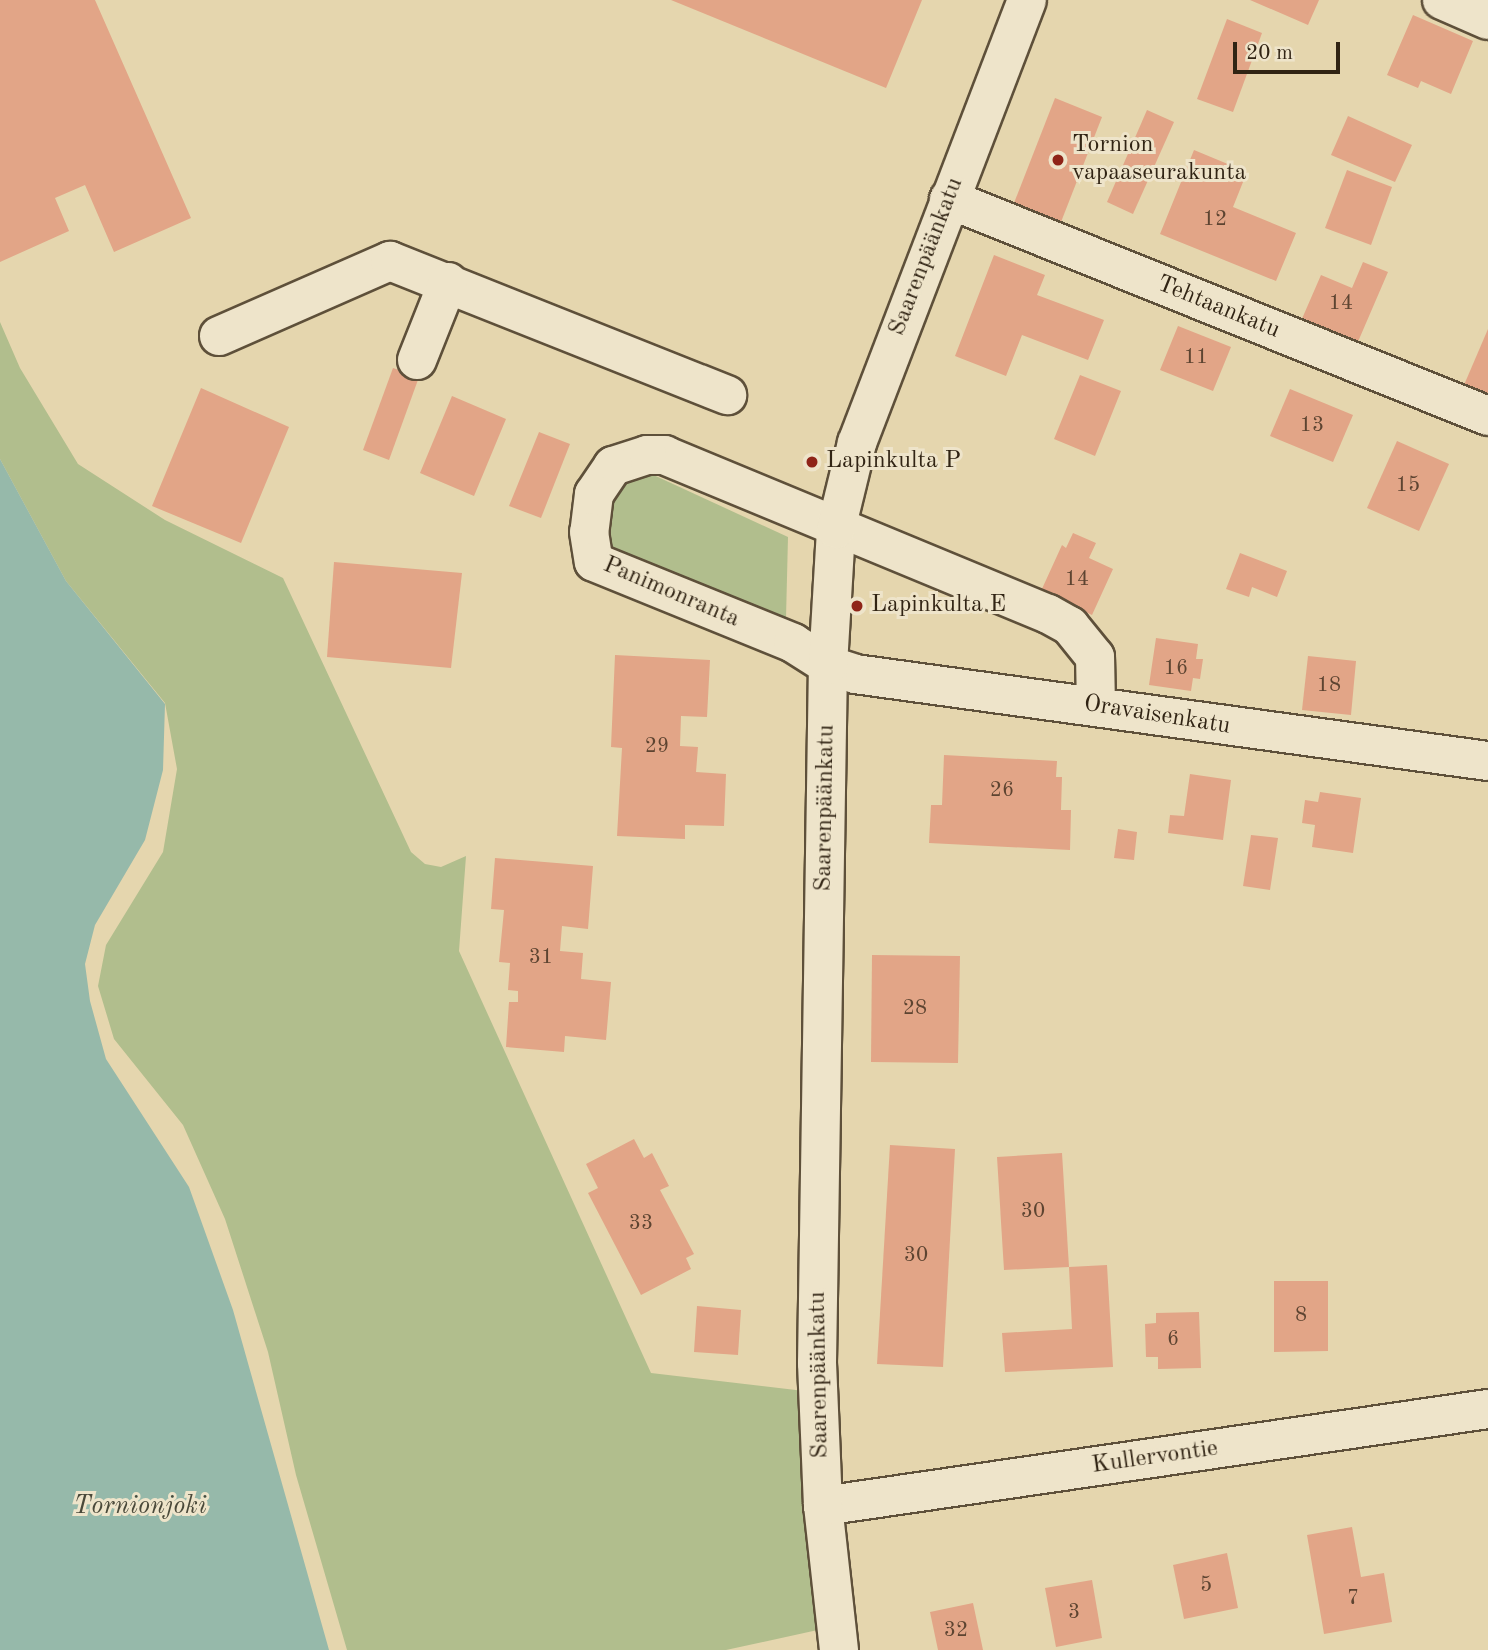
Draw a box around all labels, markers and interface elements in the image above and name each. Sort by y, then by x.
scale bar [1236,28,1343,72]
text: 20 m [1246,43,1293,64]
place label: Tornion vapaaseurakunta [1072,132,1246,188]
marker: Tornion vapaaseurakunta [1050,152,1066,168]
street label: Saarenpäänkatu [884,174,970,340]
house number: 12 [1203,207,1227,233]
street label: Tehtaankatu [1152,270,1284,346]
house number: 14 [1329,291,1353,317]
house number: 11 [1184,345,1208,371]
house number: 13 [1300,413,1324,439]
place label: Lapinkulta P [826,448,961,476]
marker: Lapinkulta P [804,454,820,470]
house number: 15 [1396,473,1420,499]
street label: Panimonranta [598,551,744,635]
house number: 14 [1065,567,1089,593]
place label: Lapinkulta E [871,592,1006,620]
marker: Lapinkulta E [849,598,865,614]
house number: 16 [1164,656,1188,682]
house number: 18 [1317,673,1341,699]
street label: Oravaisenkatu [1082,690,1232,742]
street label: Saarenpäänkatu [810,724,842,892]
house number: 29 [645,734,669,760]
house number: 26 [990,778,1014,804]
house number: 31 [529,945,553,971]
house number: 28 [903,996,927,1022]
house number: 30 [1021,1199,1045,1225]
house number: 33 [629,1211,653,1237]
house number: 30 [904,1243,928,1269]
street label: Saarenpäänkatu [804,1291,836,1459]
house number: 8 [1295,1303,1307,1329]
house number: 6 [1167,1327,1179,1353]
street label: Kullervontie [1090,1435,1220,1481]
water label: Tornionjoki [73,1491,207,1523]
house number: 5 [1200,1573,1212,1599]
house number: 7 [1347,1586,1359,1612]
house number: 3 [1068,1600,1080,1626]
house number: 32 [944,1618,968,1644]

